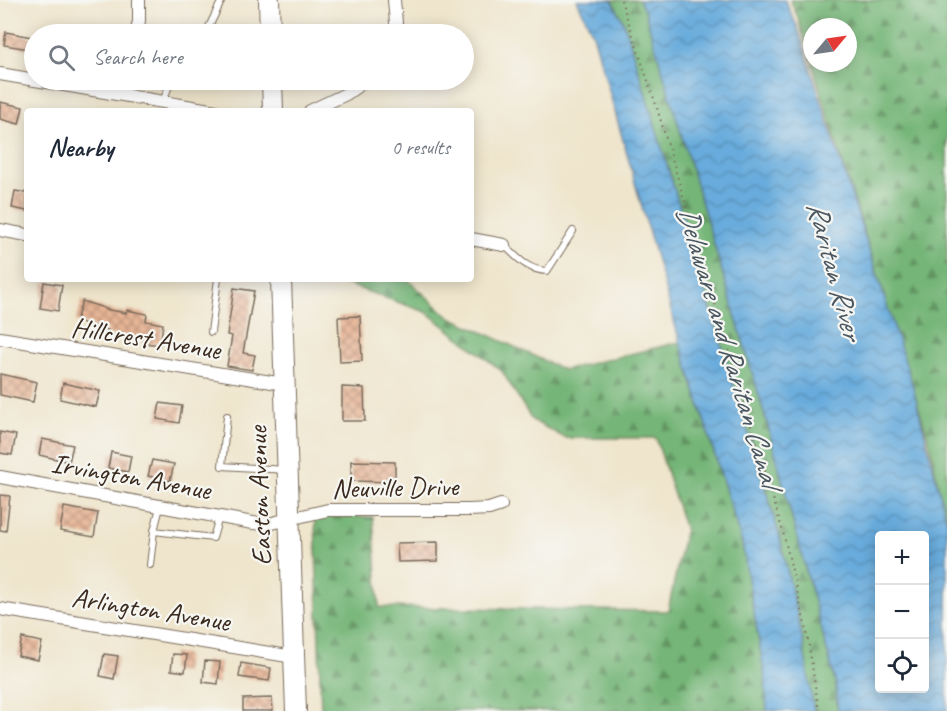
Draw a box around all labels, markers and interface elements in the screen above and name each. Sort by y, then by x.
north arrow [803,18,857,72]
search box [24,24,474,90]
icon: search [45,41,78,74]
text: Search here [93,43,183,71]
text: Nearby [48,131,113,164]
text: 0 results [391,135,450,160]
water label: Raritan River [798,197,873,347]
water label: Delaware and Raritan Canal [668,202,793,500]
street label: Hillcrest Avenue [69,309,225,367]
street label: Easton Avenue [239,424,279,566]
street label: Irvington Avenue [49,445,215,508]
street label: Neuville Drive [331,468,460,506]
map controls [875,531,929,693]
button: + [875,531,929,585]
street label: Arlington Avenue [70,579,234,639]
button: − [875,585,929,639]
button: locate [875,639,929,693]

